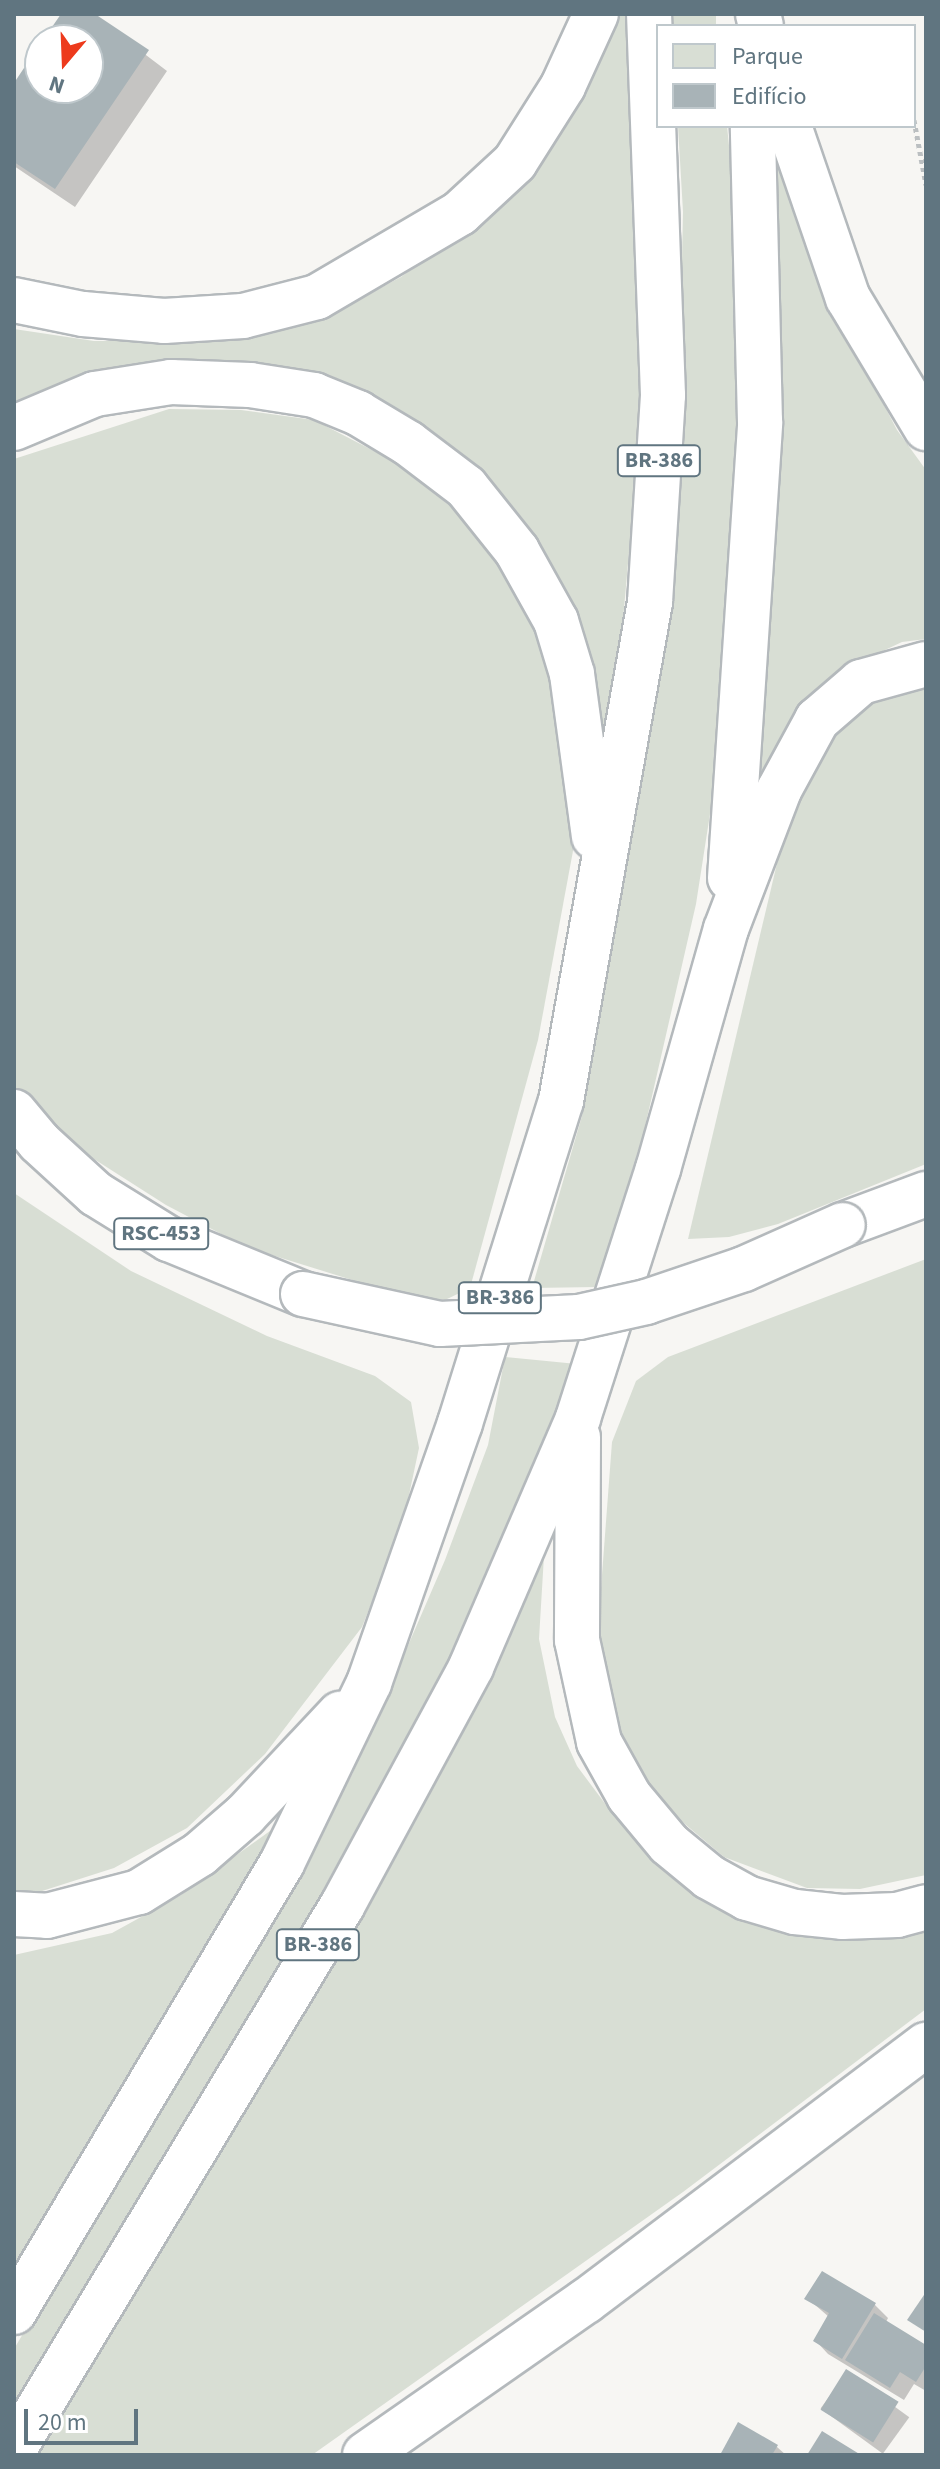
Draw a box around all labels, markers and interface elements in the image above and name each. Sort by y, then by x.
north arrow [24,24,104,104]
legend [656,24,916,128]
text: Parque [732,39,803,74]
text: N [45,67,69,102]
text: Edifício [732,79,806,114]
road number: BR-386 [615,443,703,479]
road number: RSC-453 [113,1216,209,1252]
road number: BR-386 [456,1280,544,1316]
road number: BR-386 [274,1927,362,1963]
scale bar [28,2393,142,2443]
text: 20 m [38,2405,87,2440]

